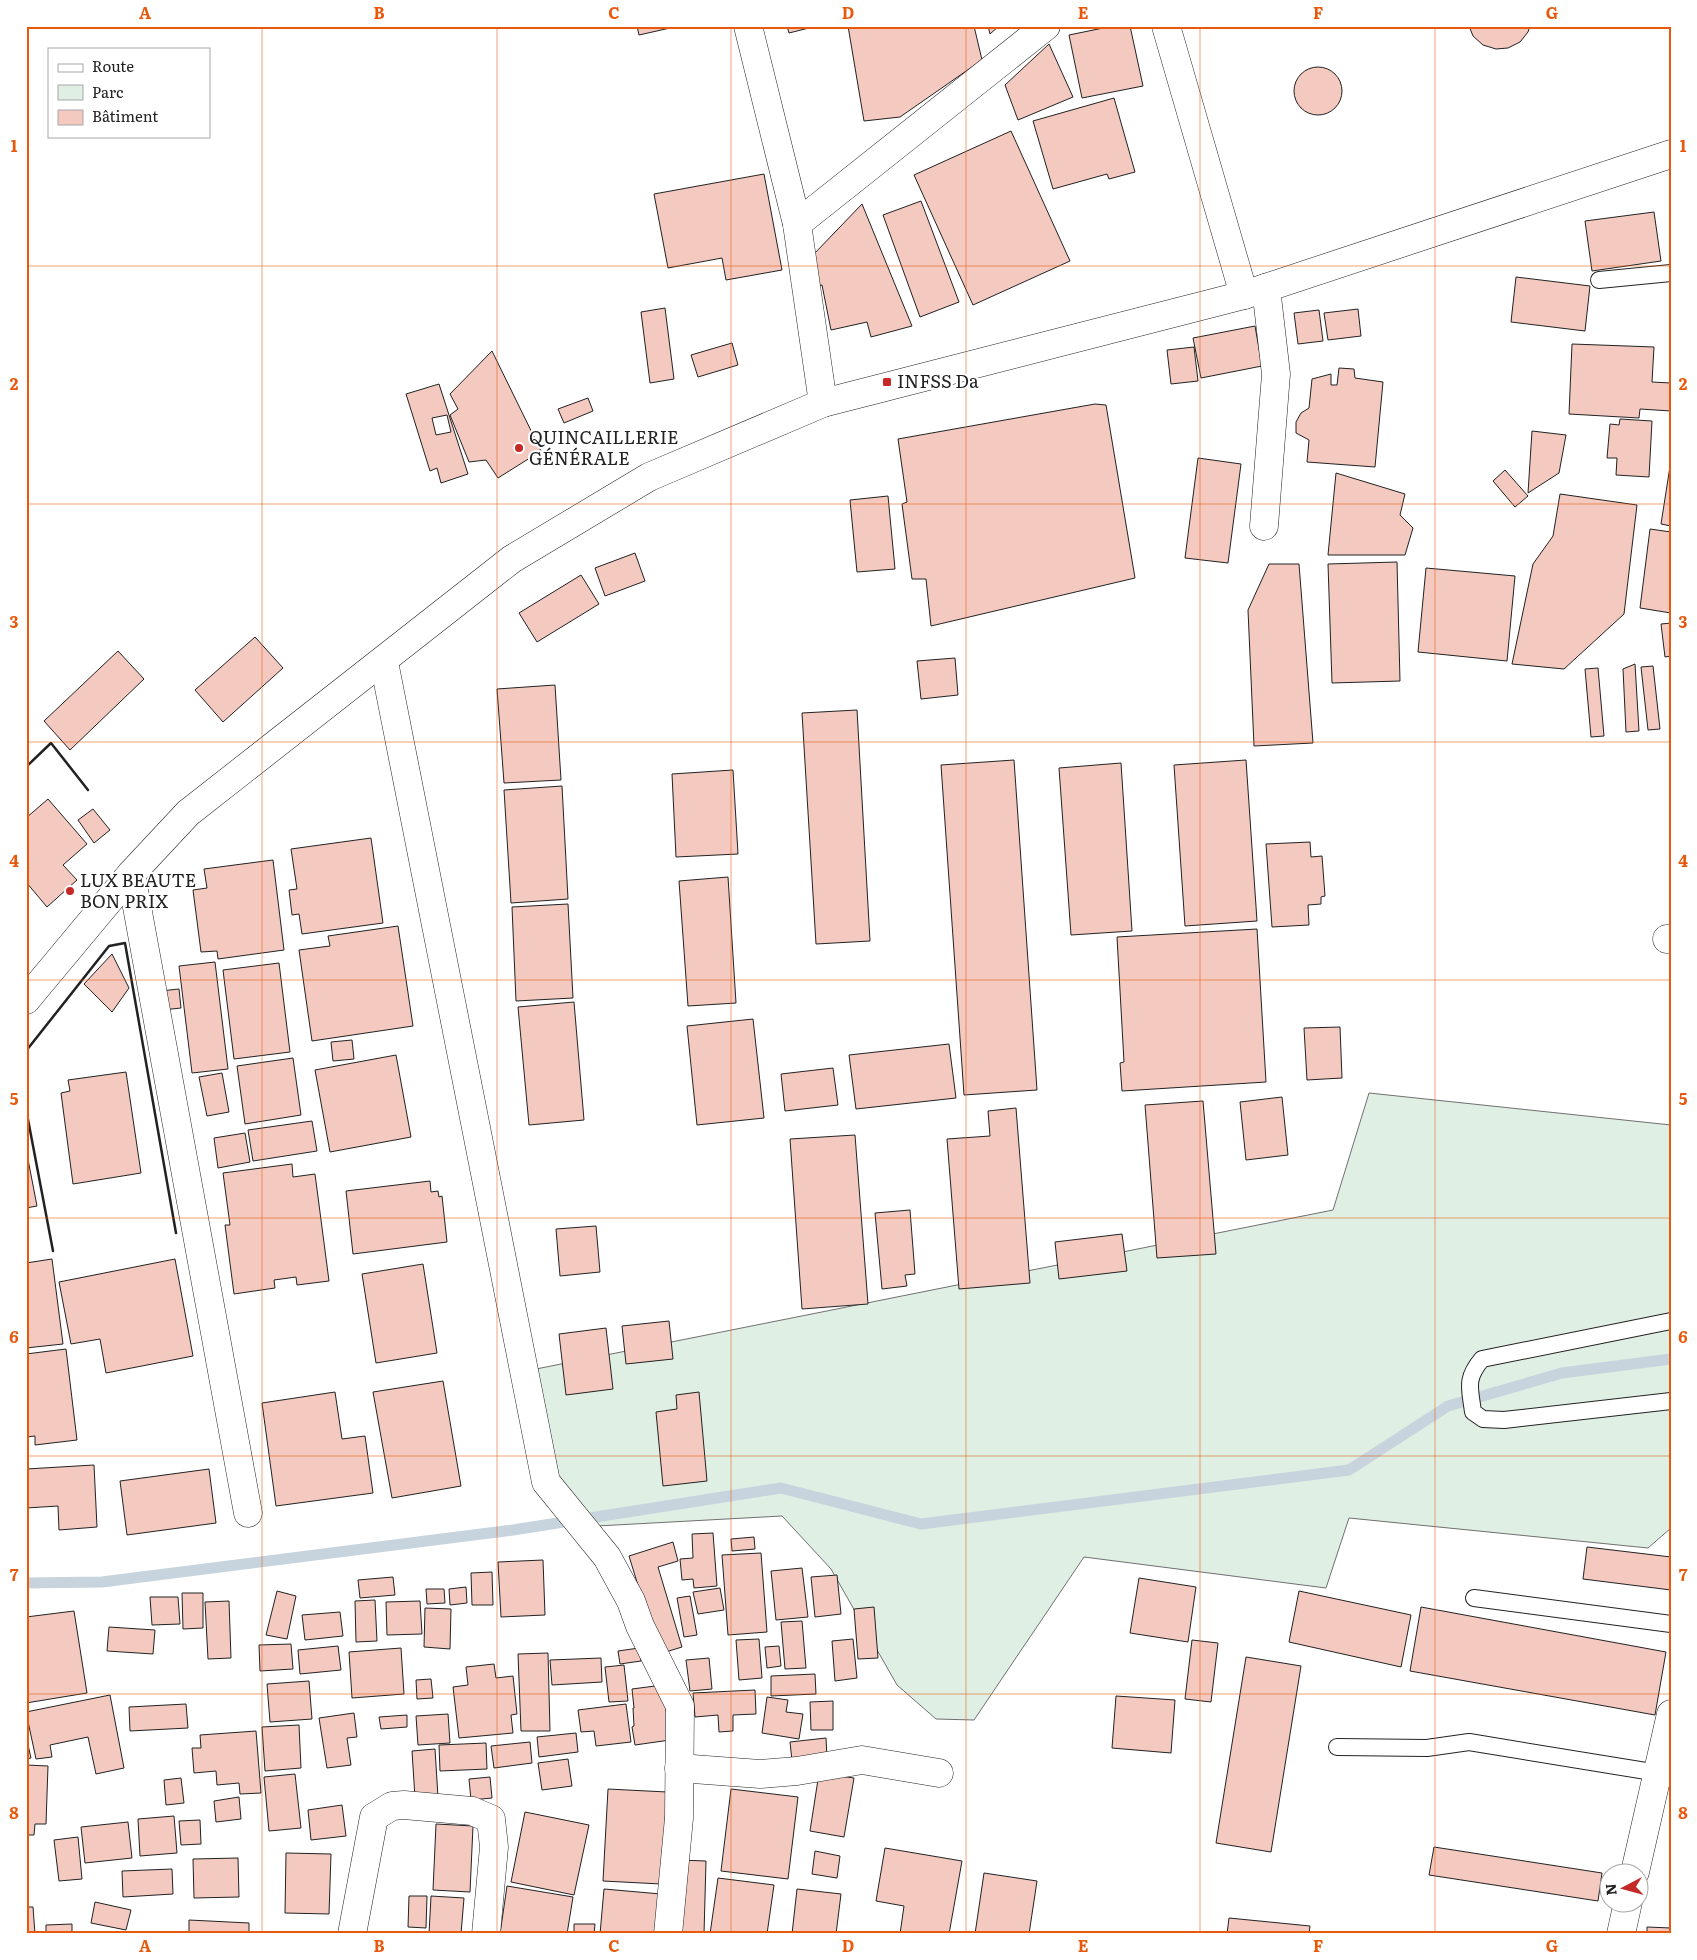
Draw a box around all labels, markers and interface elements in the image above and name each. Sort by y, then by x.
text: A [139,0,151,24]
text: B [373,0,385,24]
text: C [608,0,620,24]
text: D [842,0,854,24]
text: E [1078,0,1089,24]
text: F [1313,0,1323,24]
text: G [1546,0,1558,24]
legend [48,48,210,138]
text: Route [92,54,134,77]
text: Parc [92,80,124,103]
text: Bâtiment [92,104,158,127]
text: 1 [11,133,18,157]
text: 1 [1680,133,1687,157]
place label: INFSS Da [897,367,979,394]
text: 2 [10,371,19,395]
text: 2 [1679,371,1688,395]
marker: INFSS Da [881,376,893,388]
place label: QUINCAILLERIE GÉNÉRALE [529,423,679,471]
marker: QUINCAILLERIE GÉNÉRALE [513,442,525,454]
text: 3 [10,609,19,633]
text: 3 [1679,609,1688,633]
text: 4 [9,848,19,872]
text: 4 [1678,848,1688,872]
place label: LUX BEAUTE BON PRIX [80,866,196,914]
marker: LUX BEAUTE BON PRIX [64,885,76,897]
text: 5 [10,1086,19,1110]
text: 5 [1679,1086,1688,1110]
text: 6 [9,1324,19,1348]
text: 6 [1678,1324,1688,1348]
text: 7 [10,1562,19,1586]
text: 7 [1679,1562,1688,1586]
text: 8 [9,1800,19,1824]
text: 8 [1678,1800,1688,1824]
north arrow [1600,1862,1650,1912]
text: N [1599,1882,1621,1896]
text: A [139,1933,151,1957]
text: B [373,1933,385,1957]
text: C [608,1933,620,1957]
text: D [842,1933,854,1957]
text: E [1078,1933,1089,1957]
text: F [1313,1933,1323,1957]
text: G [1546,1933,1558,1957]

